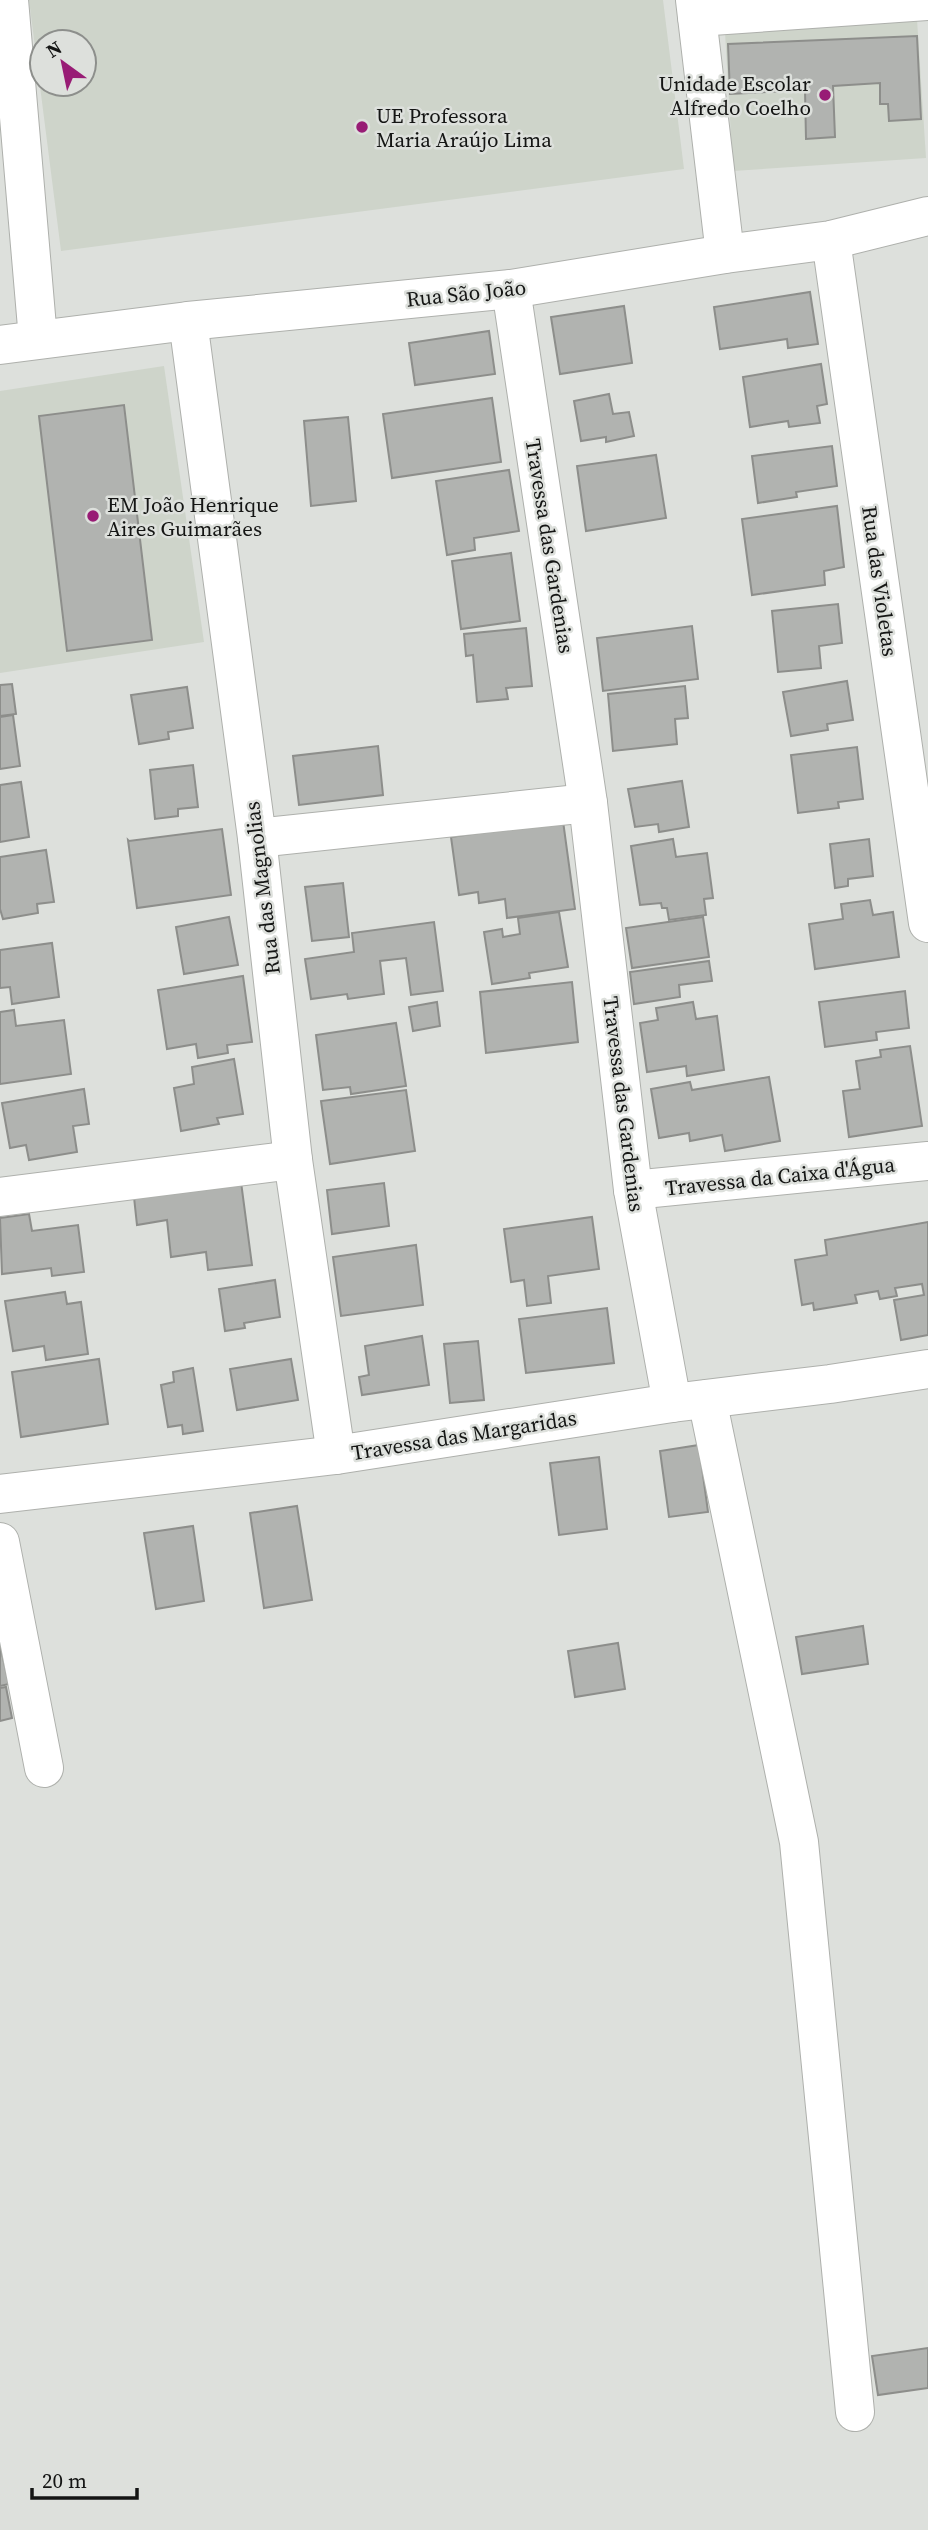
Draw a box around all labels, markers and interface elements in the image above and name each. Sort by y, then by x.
north arrow [28,28,98,98]
text: N [41,34,67,63]
place label: Unidade Escolar Alfredo Coelho [659,69,811,122]
marker: Unidade Escolar Alfredo Coelho [817,87,833,103]
place label: UE Professora Maria Araújo Lima [376,101,552,154]
marker: UE Professora Maria Araújo Lima [354,119,370,135]
street label: Rua São João [405,272,527,314]
street label: Travessa das Gardenias [519,437,581,655]
place label: EM João Henrique Aires Guimarães [107,490,279,543]
street label: Rua das Violetas [855,504,905,658]
marker: EM João Henrique Aires Guimarães [85,508,101,524]
street label: Rua das Magnolias [237,800,287,976]
street label: Travessa das Gardenias [596,995,652,1213]
street label: Travessa da Caixa d'Água [664,1149,897,1202]
street label: Travessa das Margaridas [349,1403,579,1467]
scale bar [32,2456,136,2500]
text: 20 m [42,2466,87,2495]

